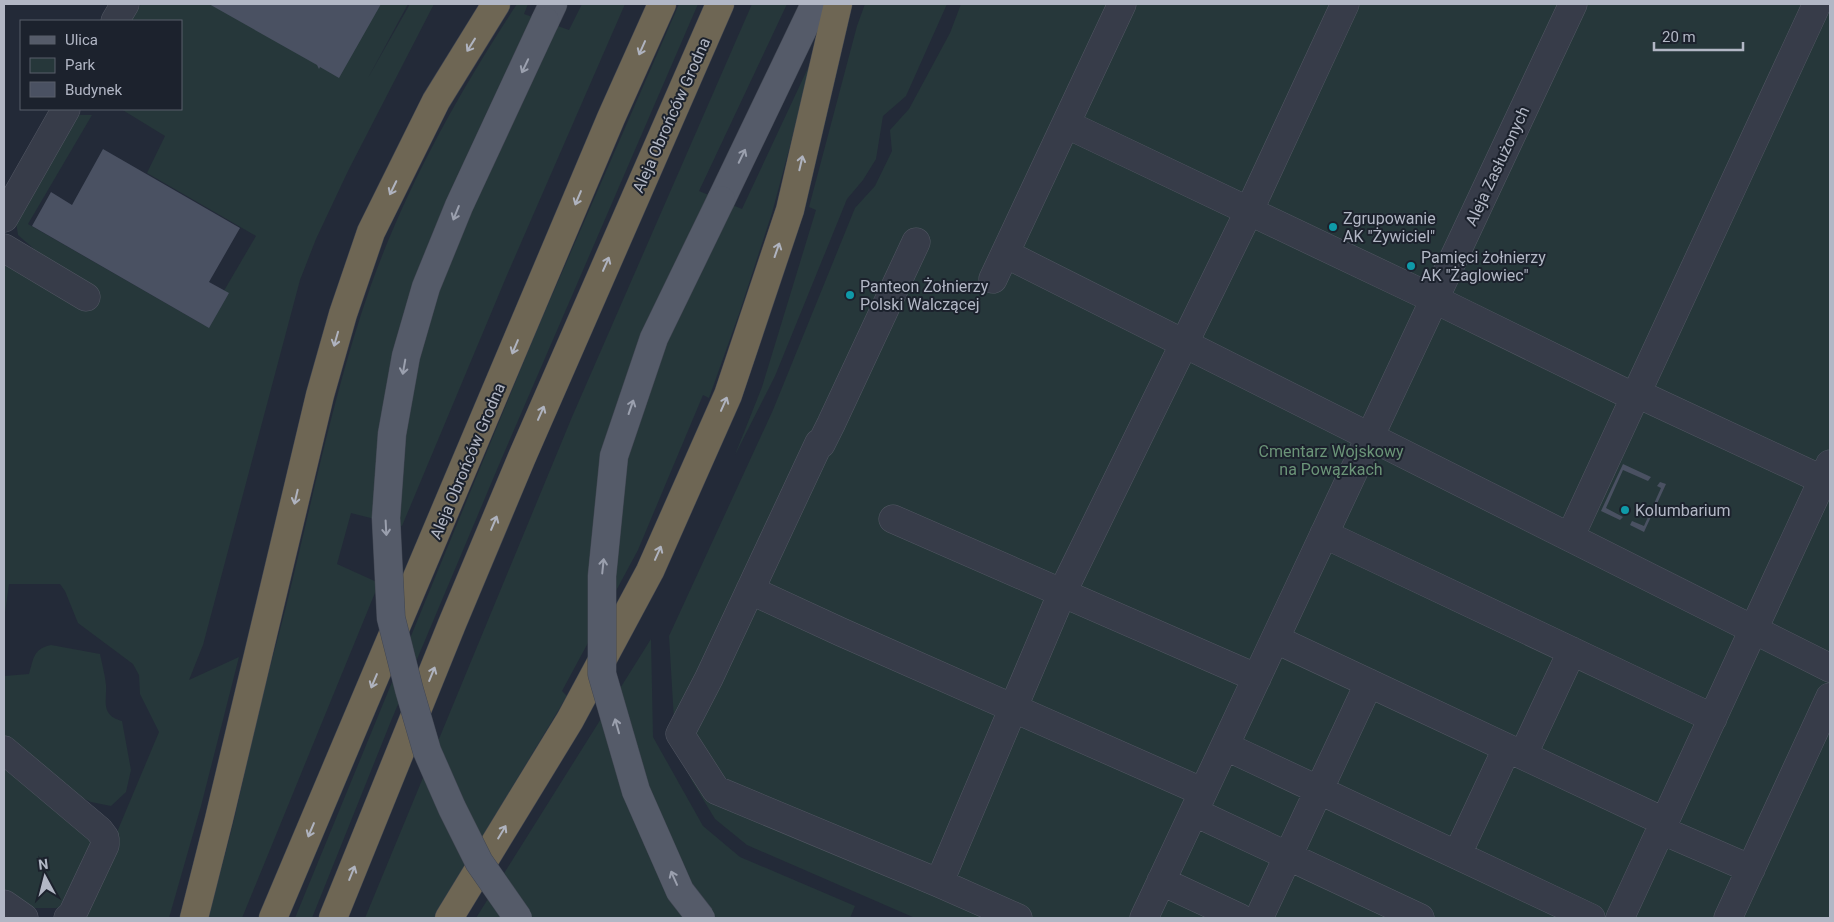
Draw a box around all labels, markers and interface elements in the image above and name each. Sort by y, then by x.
legend [20,20,182,110]
scale bar [1654,20,1743,52]
text: 20 m [1662,28,1696,46]
text: Ulica [65,31,98,49]
street label: Aleja Obrońców Grodna [629,35,714,196]
one-way arrow [465,38,475,52]
one-way arrow [636,40,646,55]
text: Park [65,56,96,74]
one-way arrow [519,58,529,73]
text: Budynek [65,81,122,99]
street label: Aleja Zasłużonych [1461,104,1533,229]
one-way arrow [738,149,747,164]
one-way arrow [797,155,806,171]
one-way arrow [388,180,397,195]
one-way arrow [572,190,582,205]
one-way arrow [451,205,461,220]
place label: Zgrupowanie AK "Żywiciel" [1343,209,1436,246]
marker: Zgrupowanie AK "Żywiciel" [1327,221,1339,233]
one-way arrow [773,243,782,259]
place label: Pamięci żołnierzy AK "Żaglowiec" [1421,248,1546,285]
one-way arrow [602,257,612,272]
marker: Pamięci żołnierzy AK "Żaglowiec" [1405,260,1417,272]
place label: Panteon Żołnierzy Polski Walczącej [860,277,989,314]
marker: Panteon Żołnierzy Polski Walczącej [844,289,856,301]
one-way arrow [330,331,340,347]
one-way arrow [509,340,518,355]
one-way arrow [399,358,409,374]
street label: Aleja Obrońców Grodna [426,380,509,542]
one-way arrow [719,397,729,412]
one-way arrow [627,400,636,415]
one-way arrow [537,406,547,421]
park label: Cmentarz Wojskowy na Powązkach [1258,442,1404,479]
one-way arrow [291,489,300,505]
place label: Kolumbarium [1635,501,1731,520]
marker: Kolumbarium [1619,504,1631,516]
one-way arrow [490,516,499,532]
one-way arrow [382,520,391,536]
one-way arrow [653,546,663,561]
one-way arrow [598,558,608,574]
one-way arrow [428,667,437,682]
one-way arrow [369,673,379,688]
one-way arrow [612,719,622,735]
one-way arrow [305,822,315,837]
one-way arrow [497,825,507,839]
north arrow [20,852,70,902]
text: N [38,856,49,873]
one-way arrow [347,866,357,881]
one-way arrow [669,871,679,886]

